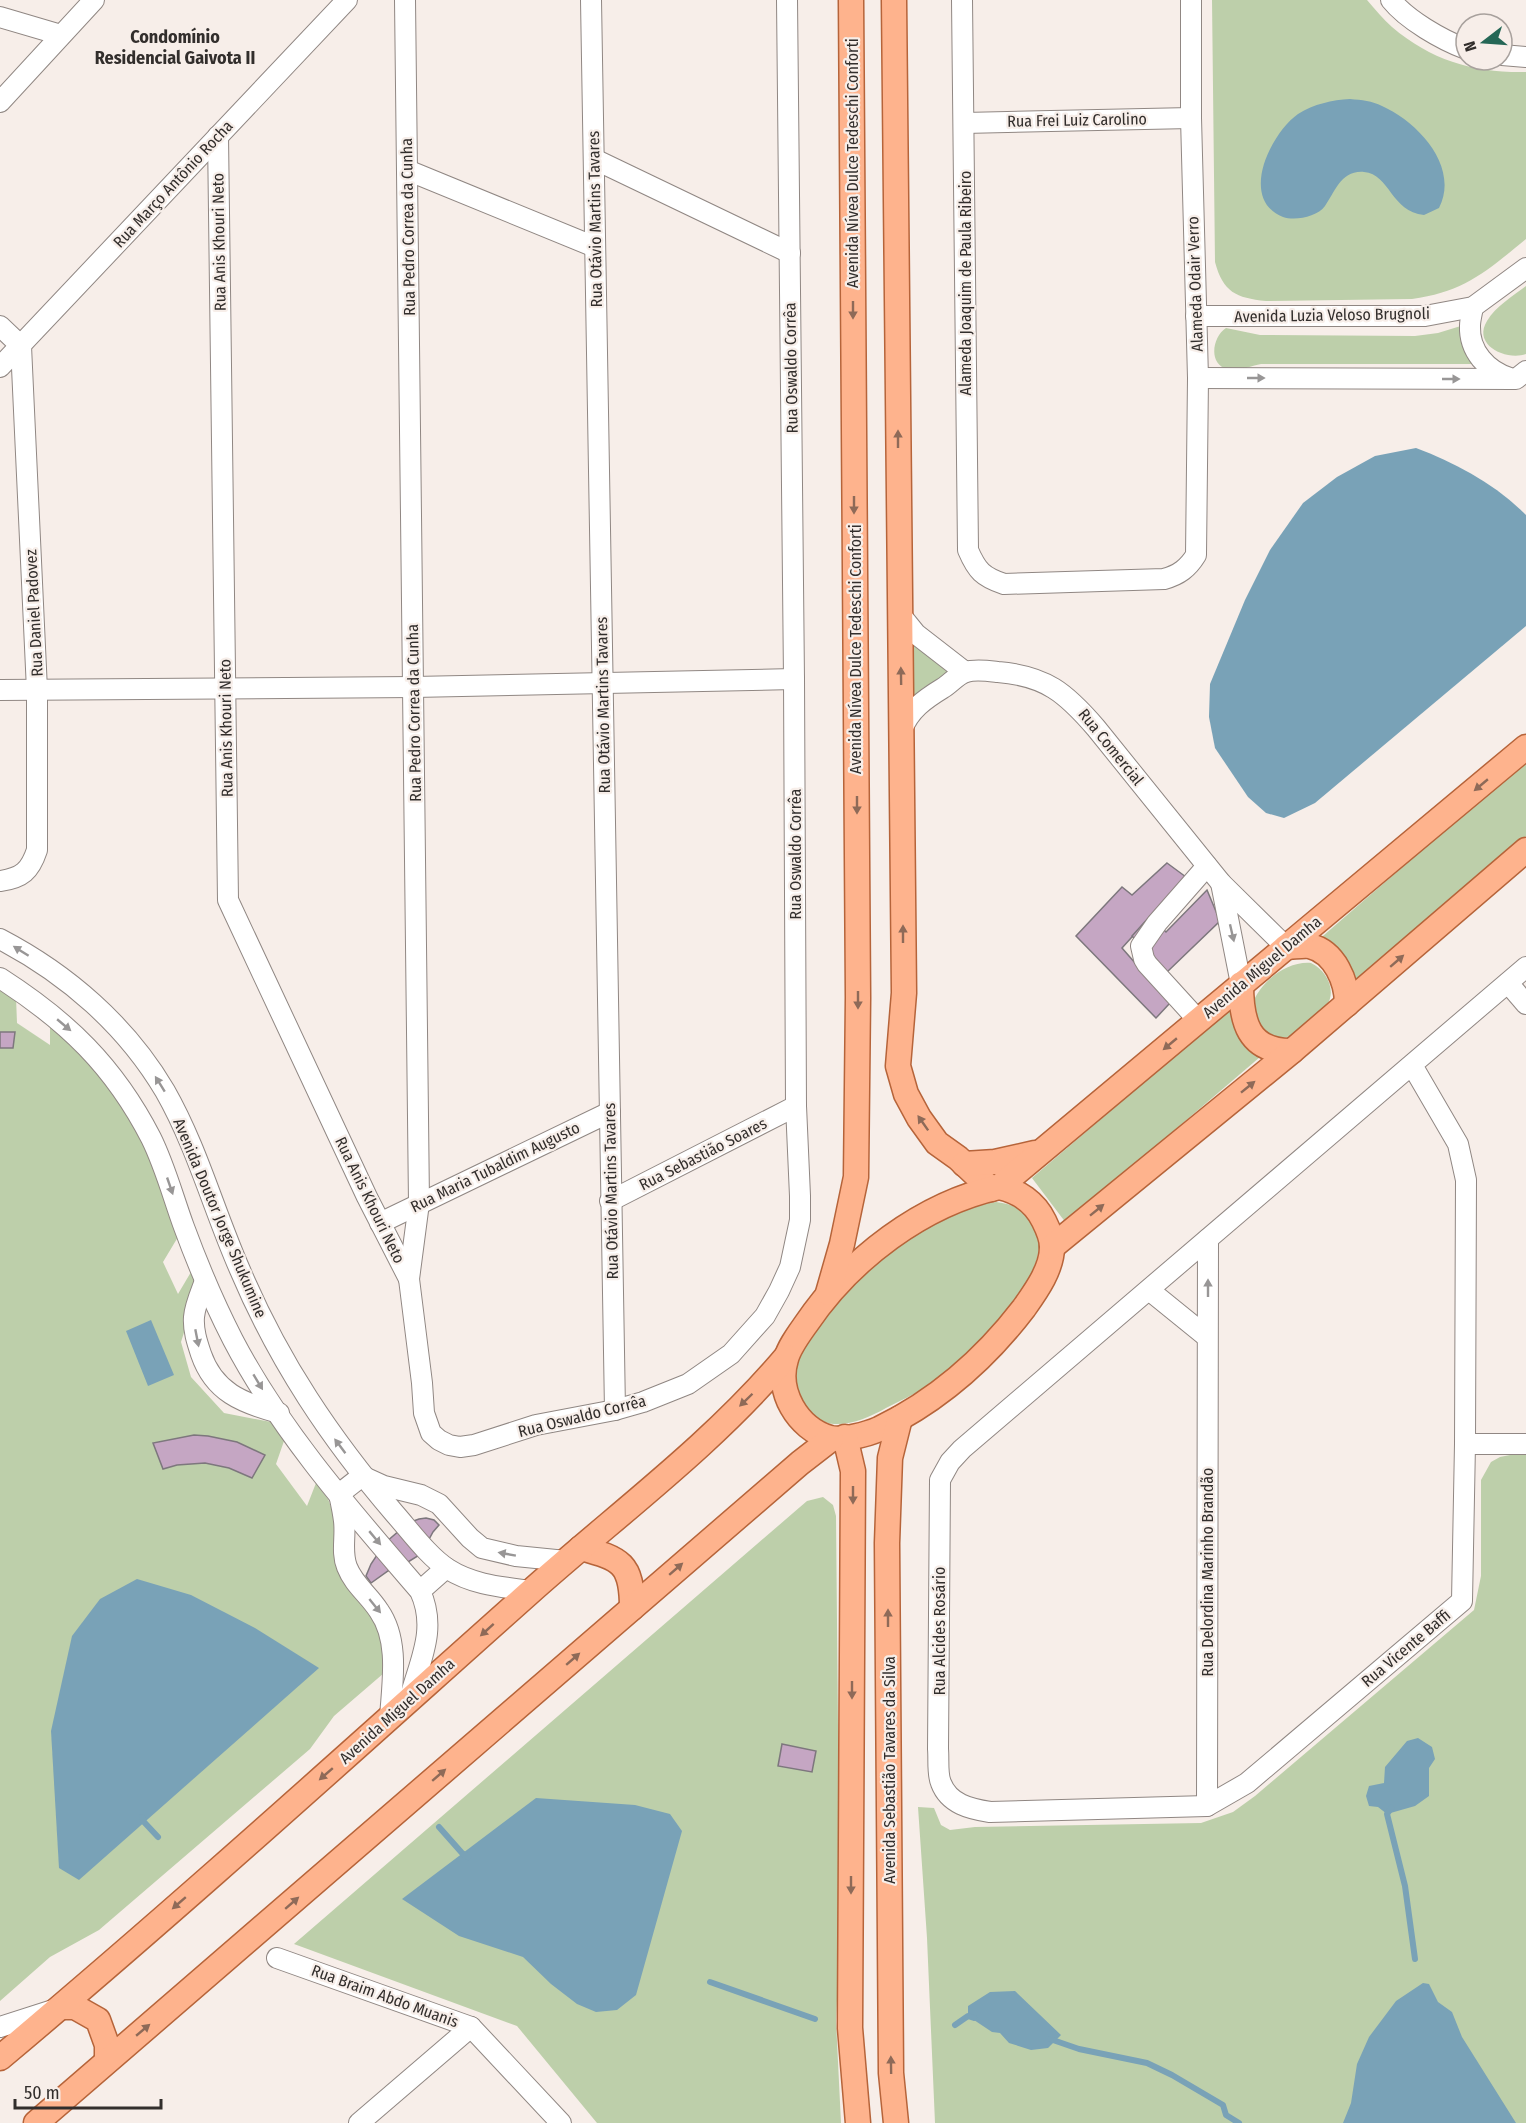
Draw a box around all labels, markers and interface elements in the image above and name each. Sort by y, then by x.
north arrow [1454,12,1514,72]
district label: Condomínio Residencial Gaivota II [95,26,255,69]
street label: Avenida Nívea Dulce Tedeschi Conforti [843,38,862,288]
text: N [1460,39,1481,54]
street label: Rua Frei Luiz Carolino [1007,109,1147,131]
street label: Rua Março Antônio Rocha [109,116,237,251]
street label: Rua Otávio Martins Tavares [584,130,606,308]
street label: Rua Pedro Correa da Cunha [397,138,419,316]
street label: Alameda Joaquim de Paula Ribeiro [956,171,975,395]
street label: Rua Anis Khouri Neto [208,173,230,311]
street label: Alameda Odair Verro [1183,216,1207,352]
one-way arrow [848,301,858,320]
street label: Rua Oswaldo Corrêa [780,302,802,434]
street label: Avenida Luzia Veloso Brugnoli [1234,304,1430,326]
one-way arrow [1247,373,1266,383]
one-way arrow [1442,374,1461,384]
one-way arrow [893,429,903,448]
one-way arrow [850,496,859,515]
street label: Avenida Nívea Dulce Tedeschi Conforti [846,524,865,774]
street label: Rua Daniel Padovez [21,549,47,677]
street label: Rua Otávio Martins Tavares [592,616,614,794]
street label: Rua Pedro Correa da Cunha [403,624,425,802]
street label: Rua Anis Khouri Neto [215,659,237,797]
one-way arrow [896,666,906,685]
street label: Rua Comercial [1074,705,1148,789]
one-way arrow [1473,778,1489,791]
street label: Rua Oswaldo Corrêa [786,788,805,919]
one-way arrow [852,796,861,815]
street label: Avenida Miguel Damha [1199,912,1325,1022]
one-way arrow [898,924,908,943]
one-way arrow [1227,924,1237,943]
one-way arrow [13,946,29,957]
one-way arrow [1389,955,1404,968]
one-way arrow [853,991,863,1010]
one-way arrow [56,1018,72,1031]
one-way arrow [1162,1037,1178,1050]
one-way arrow [155,1076,166,1092]
one-way arrow [1240,1081,1255,1094]
street label: Rua Otávio Martins Tavares [600,1102,622,1280]
street label: Rua Sebastião Soares [636,1114,770,1194]
street label: Avenida Doutor Jorge Shukumine [169,1115,271,1321]
one-way arrow [917,1115,929,1130]
street label: Rua Maria Tubaldim Augusto [407,1118,583,1216]
street label: Rua Anis Khouri Neto [331,1134,409,1266]
one-way arrow [165,1177,175,1195]
one-way arrow [1089,1204,1105,1217]
one-way arrow [1203,1279,1213,1298]
one-way arrow [193,1329,202,1348]
one-way arrow [253,1374,264,1390]
street label: Rua Oswaldo Corrêa [516,1391,648,1441]
one-way arrow [739,1392,753,1406]
one-way arrow [334,1438,346,1453]
street label: Rua Delordina Marinho Brandão [1198,1467,1217,1677]
one-way arrow [848,1485,858,1504]
one-way arrow [368,1530,381,1545]
one-way arrow [498,1550,517,1559]
one-way arrow [668,1563,684,1576]
street label: Rua Alcides Rosário [930,1567,949,1695]
one-way arrow [368,1598,380,1613]
street label: Rua Vicente Baffi [1358,1605,1454,1691]
one-way arrow [883,1608,892,1627]
one-way arrow [480,1623,494,1637]
one-way arrow [565,1652,581,1665]
street label: Avenida Miguel Damha [335,1654,459,1768]
street label: Avenida Sebastião Tavares da Silva [880,1656,899,1884]
one-way arrow [847,1680,857,1699]
one-way arrow [319,1767,334,1780]
one-way arrow [431,1769,446,1782]
one-way arrow [846,1875,856,1894]
one-way arrow [172,1896,187,1909]
one-way arrow [284,1897,299,1910]
street label: Rua Braim Abdo Muanis [309,1961,461,2031]
one-way arrow [135,2023,151,2036]
one-way arrow [887,2055,896,2074]
scale bar [15,2072,160,2110]
text: 50 m [24,2082,60,2104]

